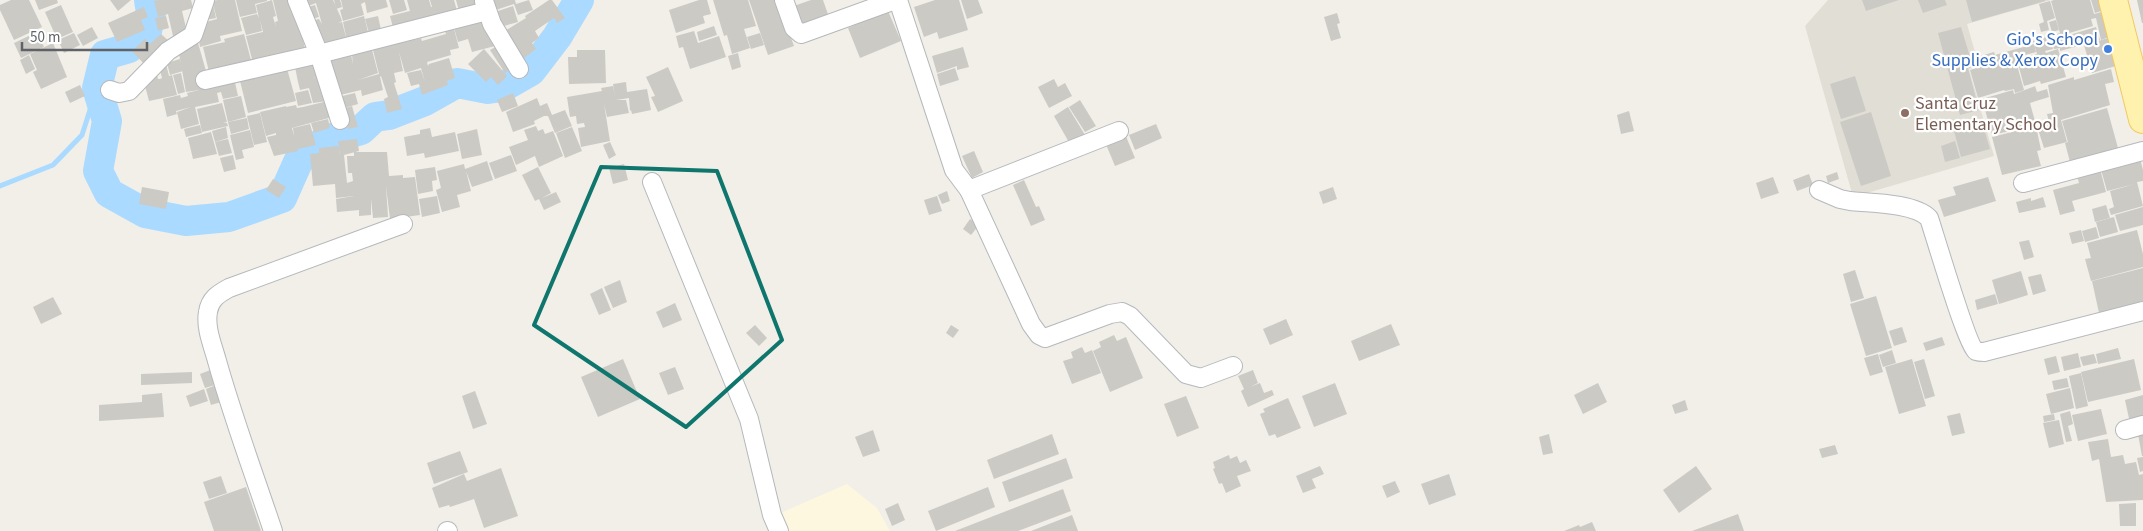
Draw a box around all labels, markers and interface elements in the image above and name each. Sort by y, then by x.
scale bar [22,20,148,52]
text: 50 m [30,27,60,48]
place label: Gio's School Supplies & Xerox Copy [1931,27,2099,73]
marker: Gio's School Supplies & Xerox Copy [2102,43,2114,55]
place label: Santa Cruz Elementary School [1915,91,2057,137]
marker: Santa Cruz Elementary School [1899,107,1911,119]

